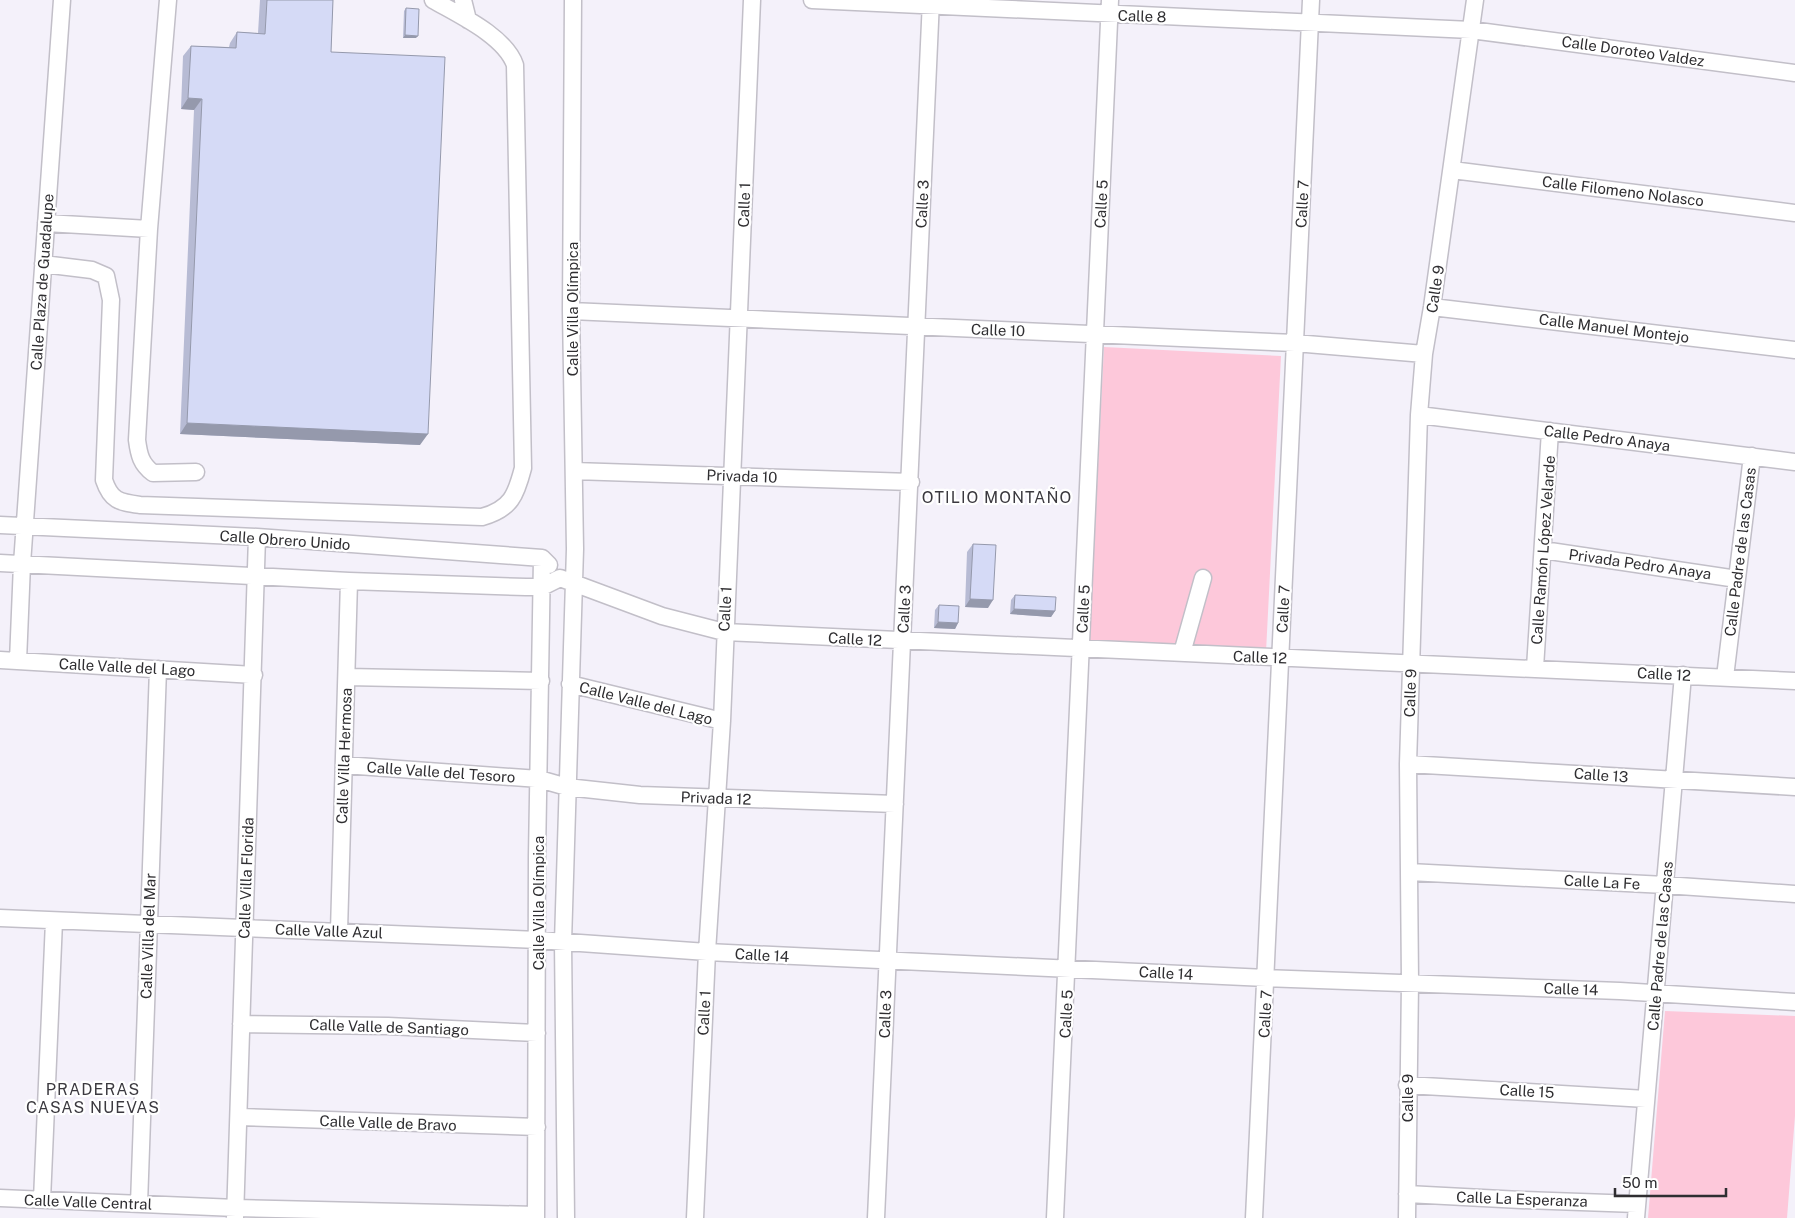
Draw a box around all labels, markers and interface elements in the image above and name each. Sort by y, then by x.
street label: Calle 8 [1117,7,1167,25]
street label: Calle Doroteo Valdez [1561,33,1705,69]
street label: Calle Filomeno Nolasco [1541,173,1705,209]
street label: Calle 3 [912,179,932,229]
street label: Calle 5 [1091,179,1111,229]
street label: Calle 7 [1292,180,1312,228]
street label: Calle 1 [735,182,753,228]
street label: Calle Plaza de Guadalupe [27,193,57,371]
street label: Calle Villa Olímpica [564,242,581,376]
street label: Calle 9 [1423,264,1447,314]
street label: Calle Manuel Montejo [1538,310,1690,346]
street label: Calle 10 [971,321,1025,339]
street label: Calle Pedro Anaya [1543,422,1671,454]
street label: Calle Ramón López Velarde [1528,455,1558,645]
street label: Privada 10 [706,466,778,486]
street label: Calle Padre de las Casas [1721,467,1759,637]
district label: OTILIO MONTAÑO [922,487,1072,507]
street label: Calle Obrero Unido [219,527,351,553]
street label: Privada Pedro Anaya [1568,546,1712,582]
street label: Calle 3 [894,584,914,634]
street label: Calle 5 [1073,584,1093,634]
street label: Calle 7 [1273,585,1293,633]
street label: Calle 1 [715,586,735,632]
street label: Calle 12 [828,629,883,649]
street label: Calle 12 [1233,648,1287,666]
street label: Calle Valle del Lago [58,655,196,679]
street label: Calle 12 [1637,664,1692,684]
street label: Calle 9 [1401,669,1419,717]
street label: Calle Valle del Lago [578,678,714,728]
street label: Calle Villa Hermosa [333,688,355,824]
street label: Calle Valle del Tesoro [366,758,516,786]
street label: Calle 13 [1573,765,1629,785]
street label: Privada 12 [680,788,752,808]
street label: Calle Villa Florida [235,817,257,939]
street label: Calle Villa Olímpica [530,836,547,970]
street label: Calle Padre de las Casas [1644,861,1676,1031]
street label: Calle La Fe [1563,872,1641,892]
street label: Calle Villa del Mar [137,873,159,999]
street label: Calle Valle Azul [275,921,383,941]
street label: Calle 14 [734,945,790,965]
street label: Calle 14 [1138,963,1194,983]
street label: Calle 14 [1543,980,1599,998]
street label: Calle 3 [876,989,894,1039]
street label: Calle 5 [1056,989,1076,1039]
street label: Calle 1 [694,990,714,1036]
street label: Calle 7 [1255,990,1275,1038]
street label: Calle Valle de Santiago [309,1016,469,1038]
street label: Calle 9 [1399,1074,1416,1122]
district label: PRADERAS CASAS NUEVAS [26,1080,160,1117]
street label: Calle 15 [1499,1081,1555,1101]
street label: Calle Valle de Bravo [319,1112,457,1134]
scale bar [1615,1166,1726,1198]
text: 50 m [1622,1174,1657,1191]
street label: Calle La Esperanza [1456,1188,1588,1210]
street label: Calle Valle Central [24,1191,152,1213]

